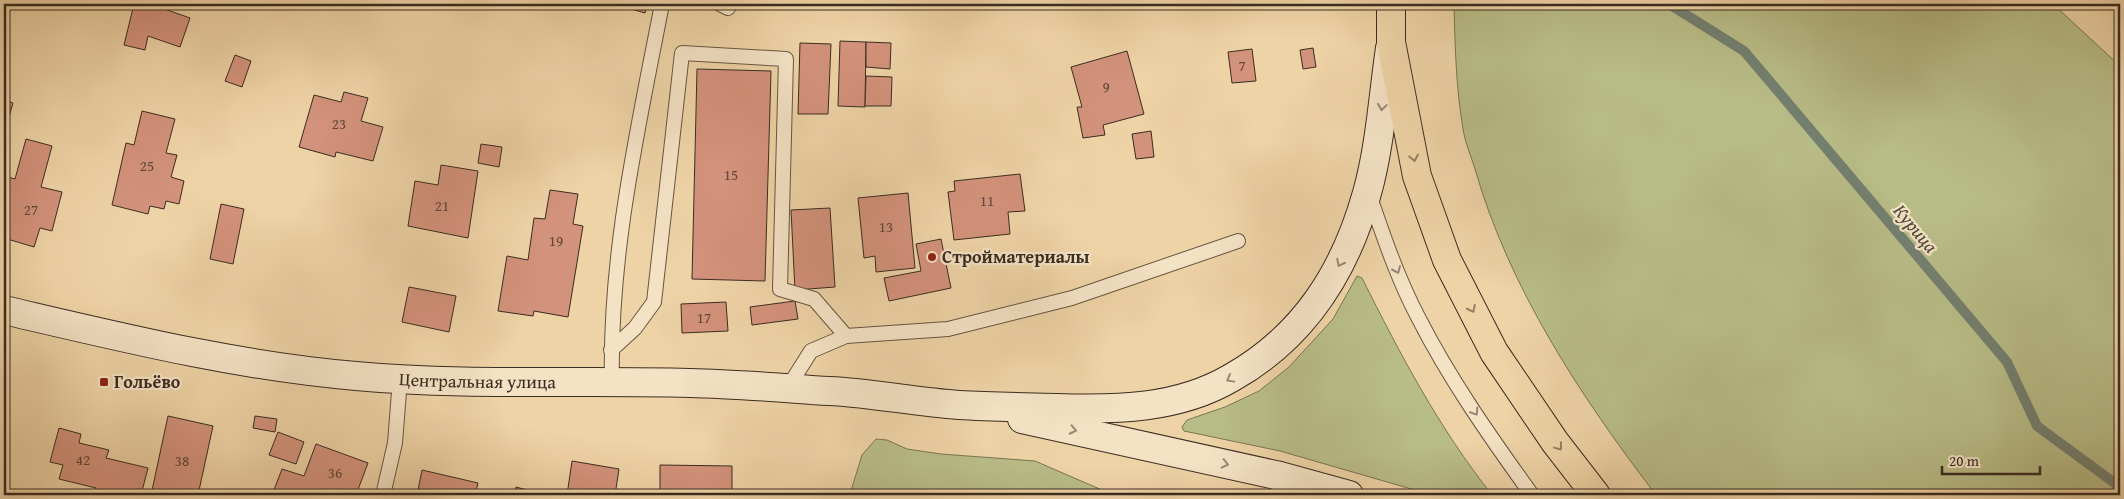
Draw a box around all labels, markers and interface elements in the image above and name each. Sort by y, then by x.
house number: 7 [1238,55,1246,76]
house number: 9 [1102,76,1110,97]
one-way arrow [1377,103,1387,112]
house number: 23 [332,113,346,134]
one-way arrow [1408,154,1418,163]
house number: 25 [140,155,154,176]
house number: 15 [724,164,738,185]
house number: 11 [980,190,994,211]
house number: 21 [435,195,449,216]
water label: Курица [1887,197,1945,259]
house number: 27 [24,199,38,220]
house number: 13 [879,216,893,237]
house number: 19 [549,230,563,251]
place label: Стройматериалы [942,243,1089,270]
marker: Стройматериалы [926,251,938,263]
one-way arrow [1336,258,1346,267]
one-way arrow [1390,265,1401,274]
one-way arrow [1466,304,1476,313]
house number: 17 [697,307,711,328]
street label: Центральная улица [398,365,556,395]
place label: Гольёво [114,368,181,395]
one-way arrow [1226,372,1235,382]
marker: Гольёво [98,376,110,388]
one-way arrow [1469,407,1478,416]
one-way arrow [1069,424,1077,435]
one-way arrow [1553,441,1562,451]
scale bar [1942,444,2039,476]
house number: 42 [76,449,90,470]
house number: 38 [175,450,189,471]
text: 20 m [1949,450,1980,471]
one-way arrow [1220,458,1229,469]
house number: 36 [328,462,342,483]

